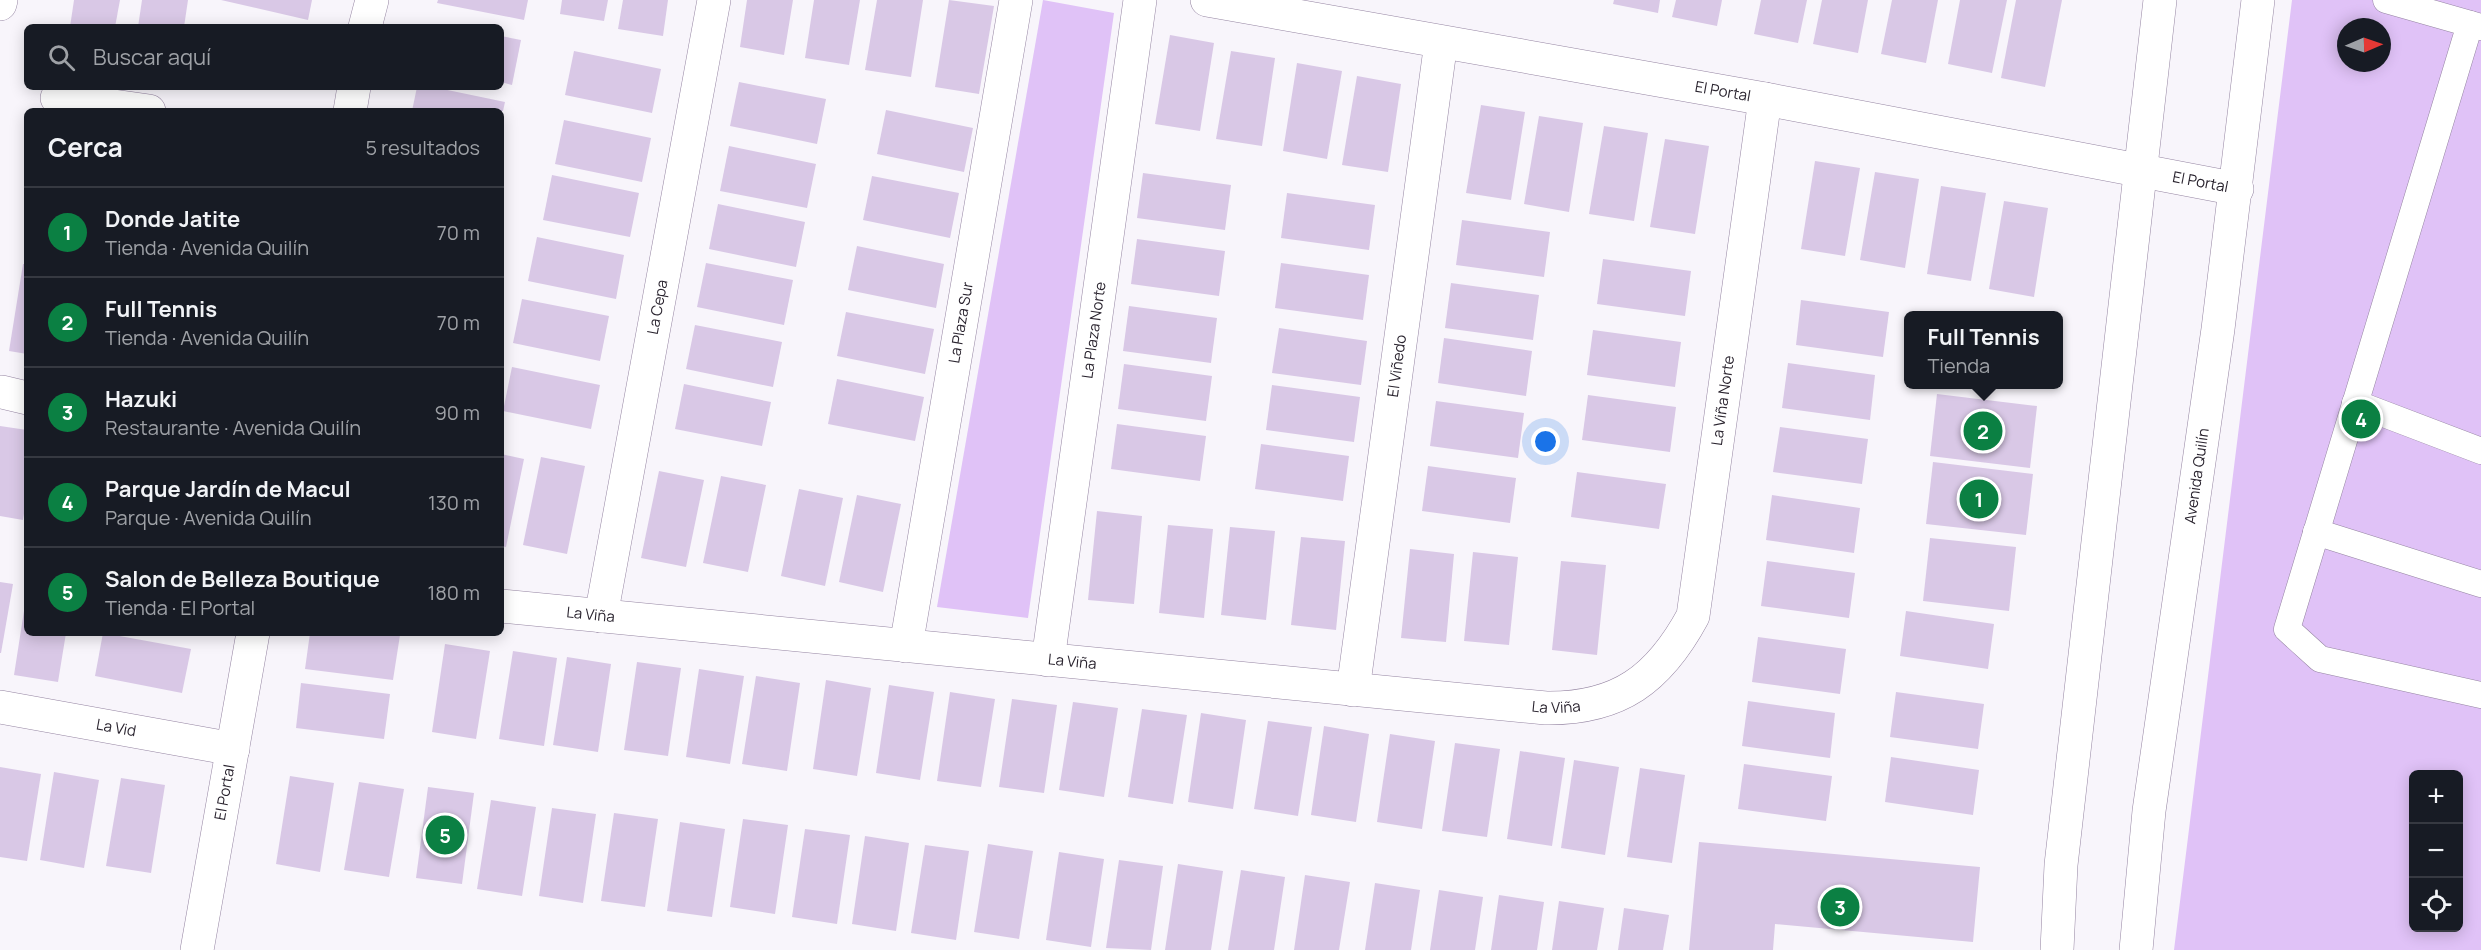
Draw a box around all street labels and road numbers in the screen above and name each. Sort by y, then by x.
street label: El Portal [1693,76,1753,106]
street label: El Portal [2171,166,2230,197]
street label: La Cepa [642,278,673,336]
street label: La Plaza Sur [943,280,978,365]
street label: La Plaza Norte [1076,280,1111,380]
street label: El Viñedo [1382,333,1411,398]
street label: La Viña Norte [1706,354,1739,447]
street label: Avenida Quilín [2179,427,2214,525]
street label: La Viña [565,601,616,627]
street label: La Viña [1047,648,1098,674]
street label: La Viña [1531,695,1582,718]
street label: La Vid [95,714,138,741]
street label: El Portal [209,763,240,822]

